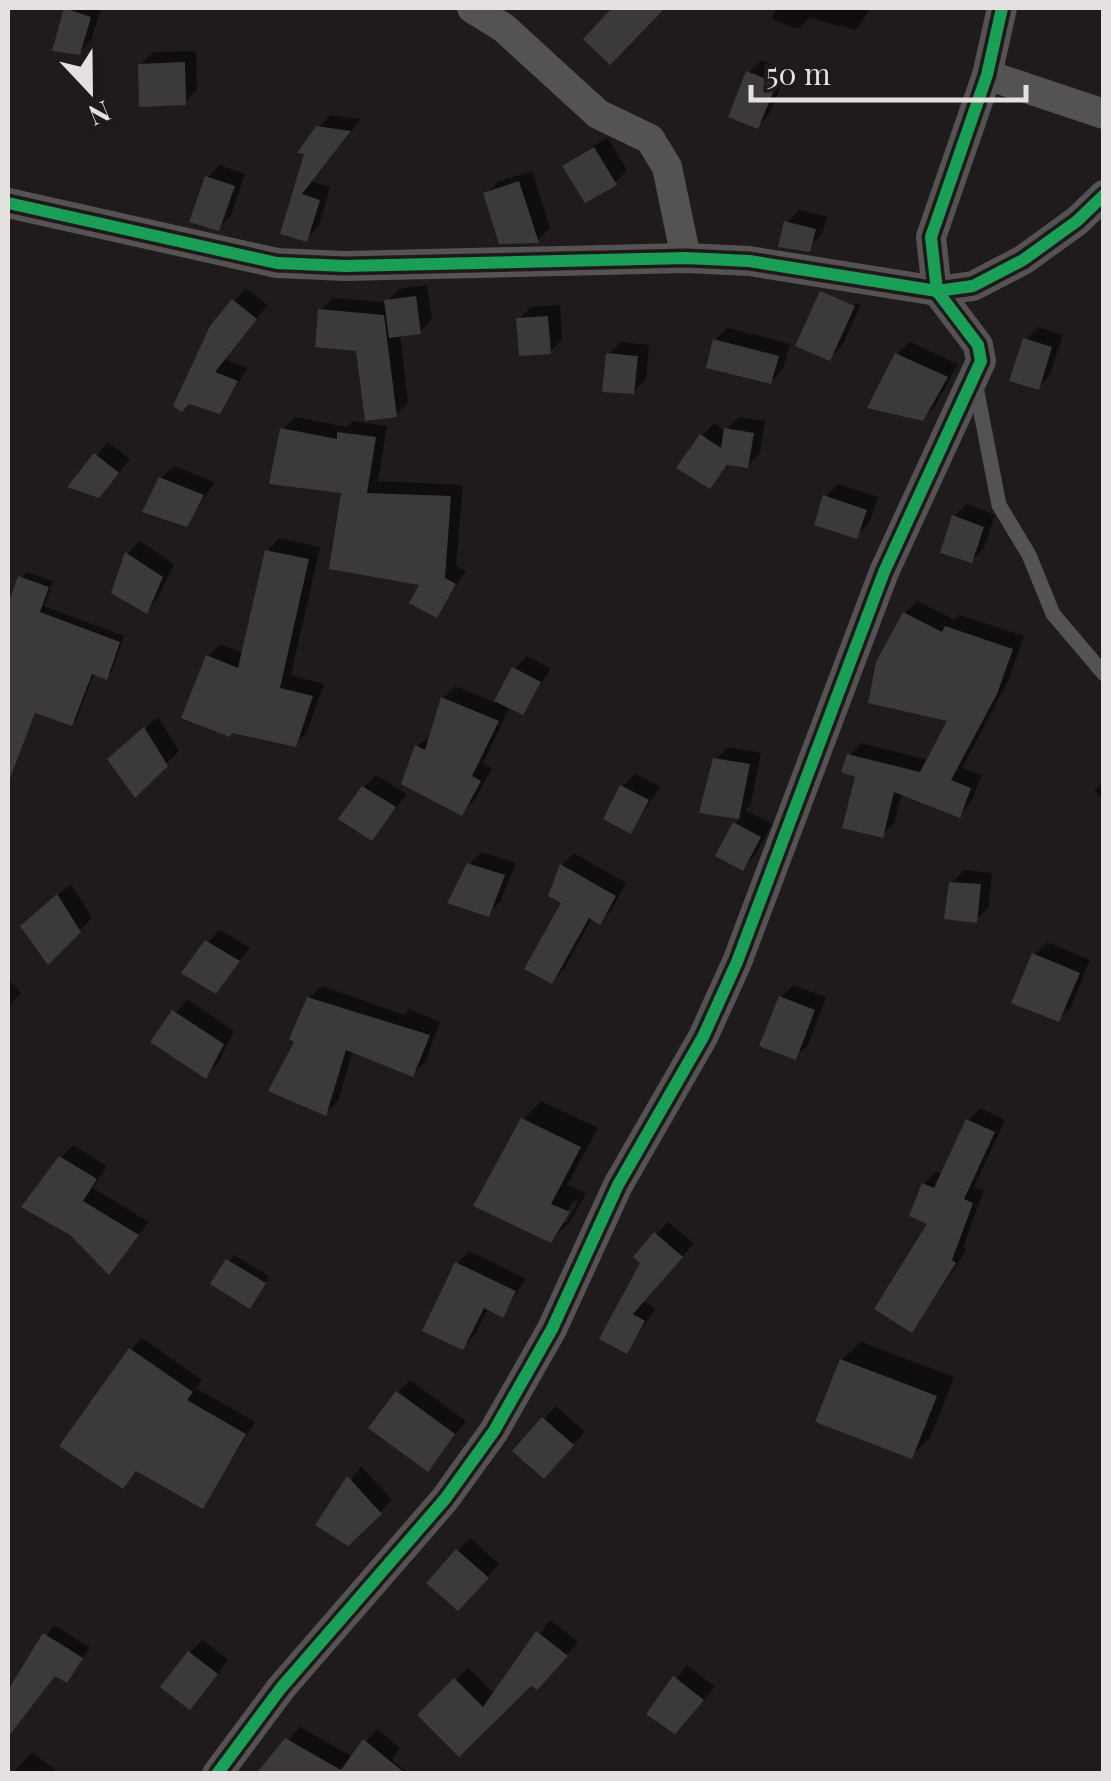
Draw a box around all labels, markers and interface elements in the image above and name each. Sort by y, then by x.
north arrow [40,40,140,140]
scale bar [751,40,1026,102]
text: 50 m [766,53,831,93]
text: N [84,94,116,136]

